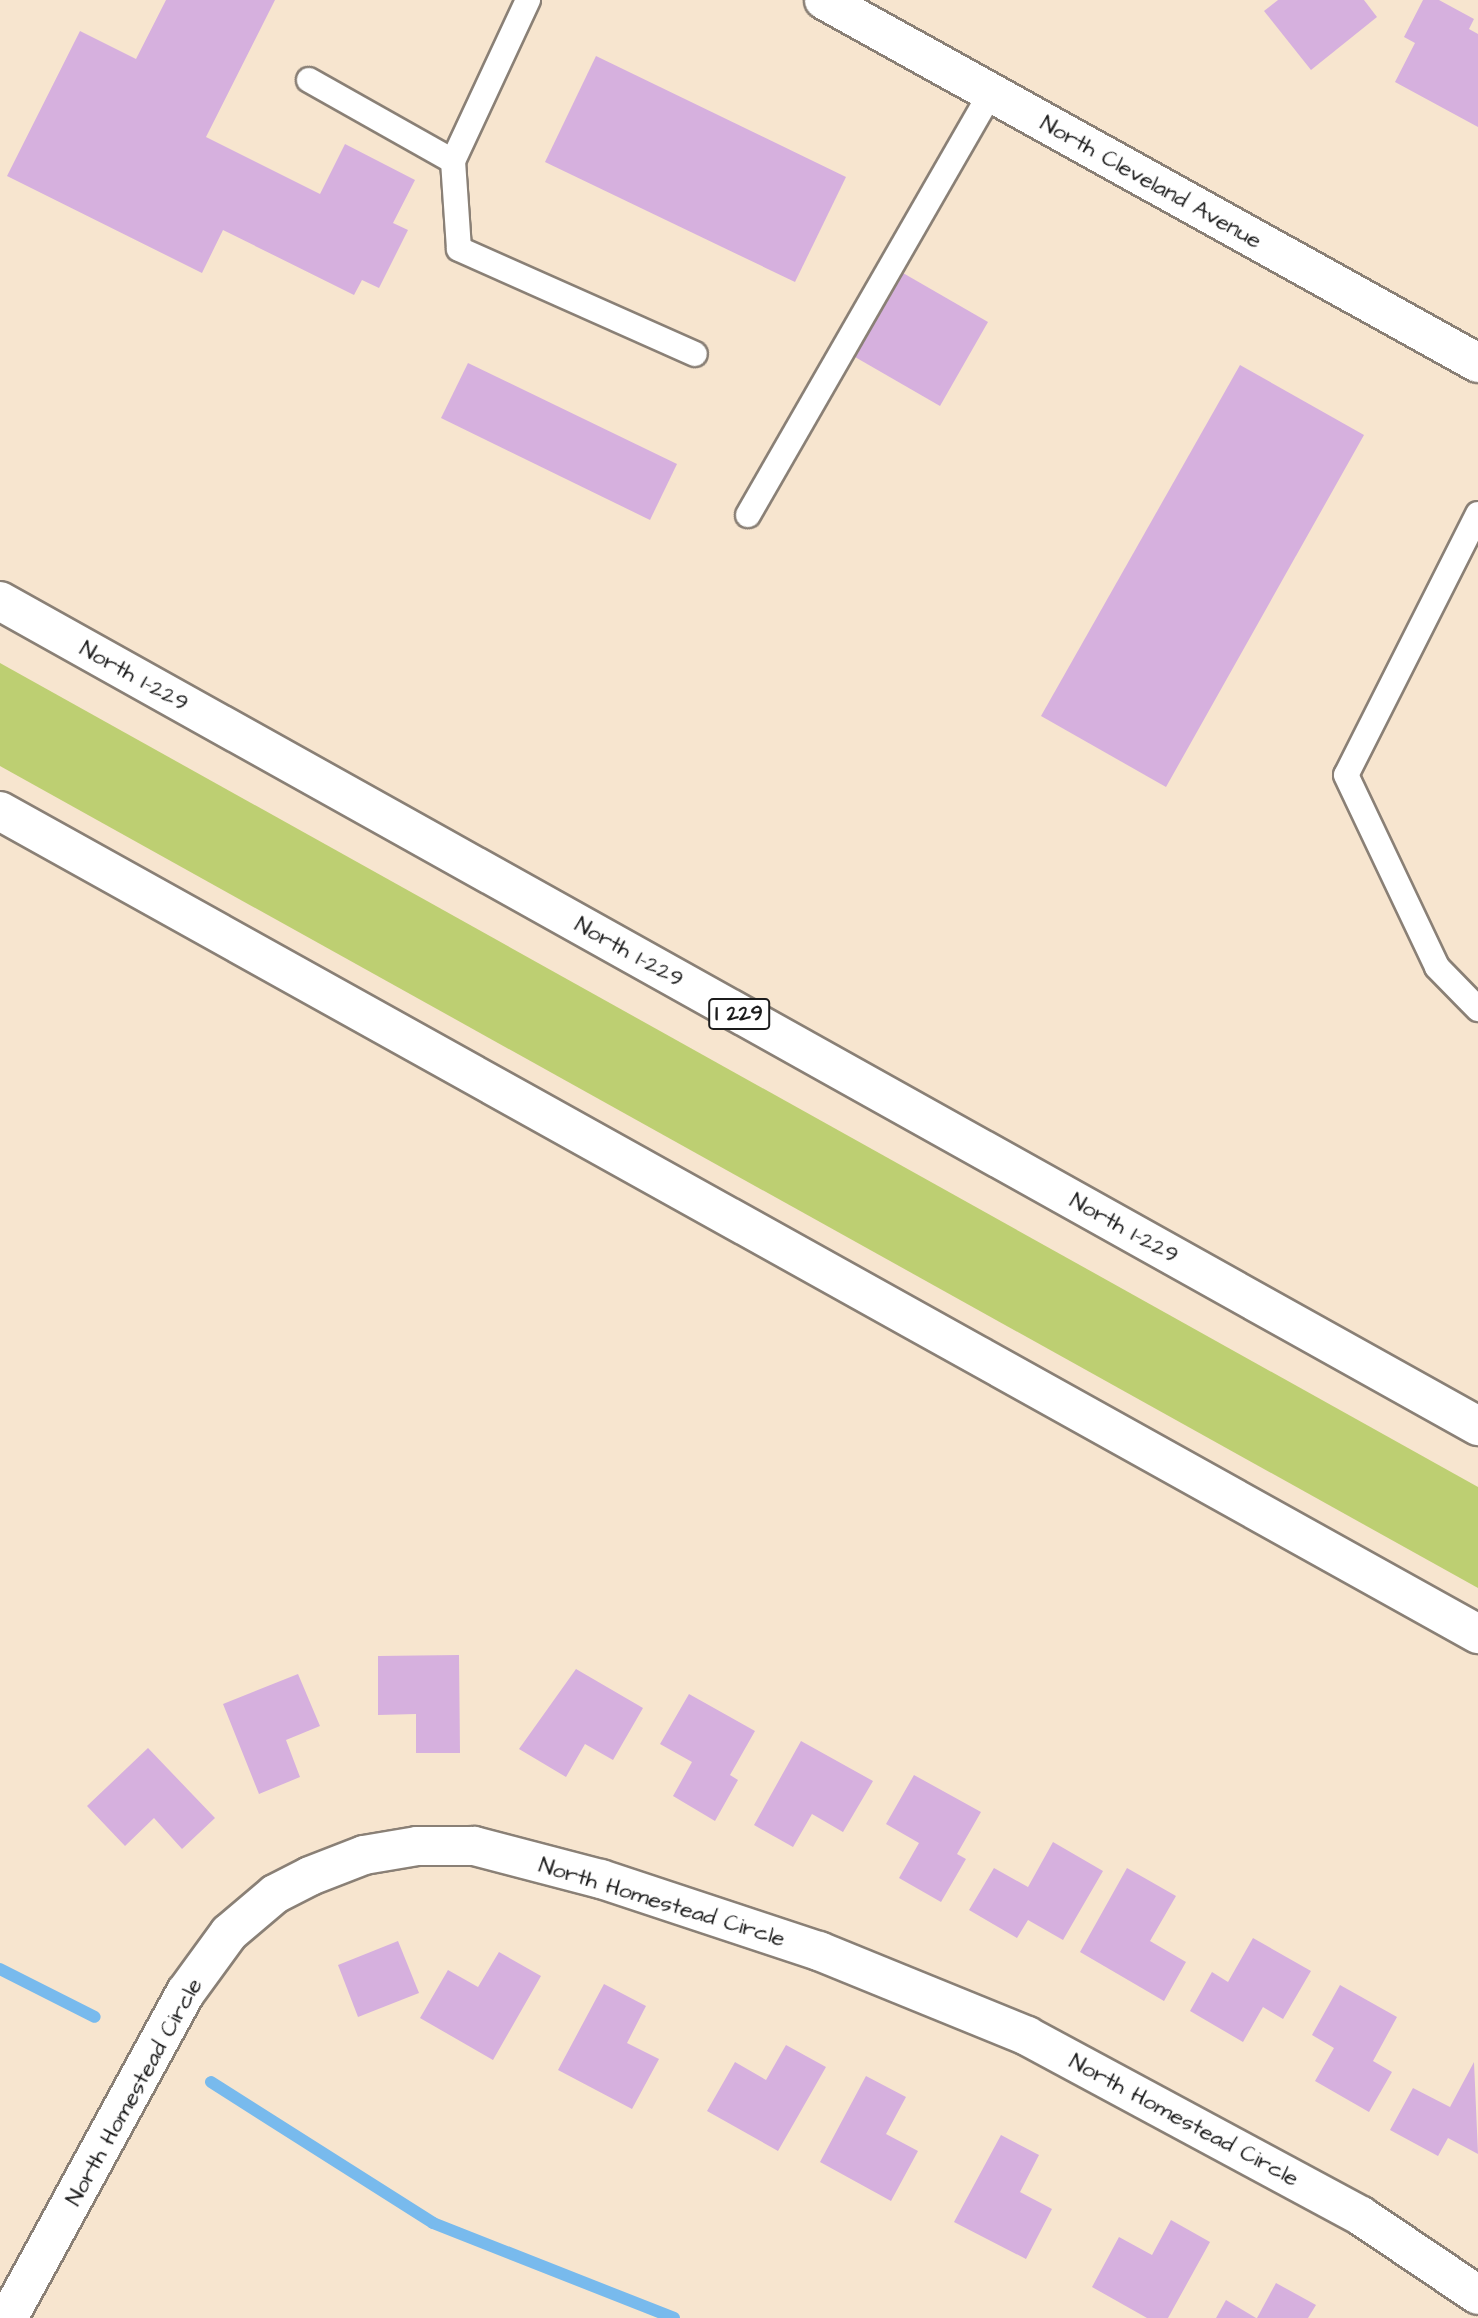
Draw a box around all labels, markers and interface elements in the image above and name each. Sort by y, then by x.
street label: North Cleveland Avenue [1035,110,1267,254]
street label: North I-229 [75,635,193,717]
street label: North I-229 [570,911,688,993]
road number: I 229 [708,996,770,1032]
street label: North I-229 [1065,1187,1183,1269]
street label: North Homestead Circle [535,1851,789,1953]
street label: North Homestead Circle [60,1973,208,2211]
street label: North Homestead Circle [1064,2048,1304,2192]

